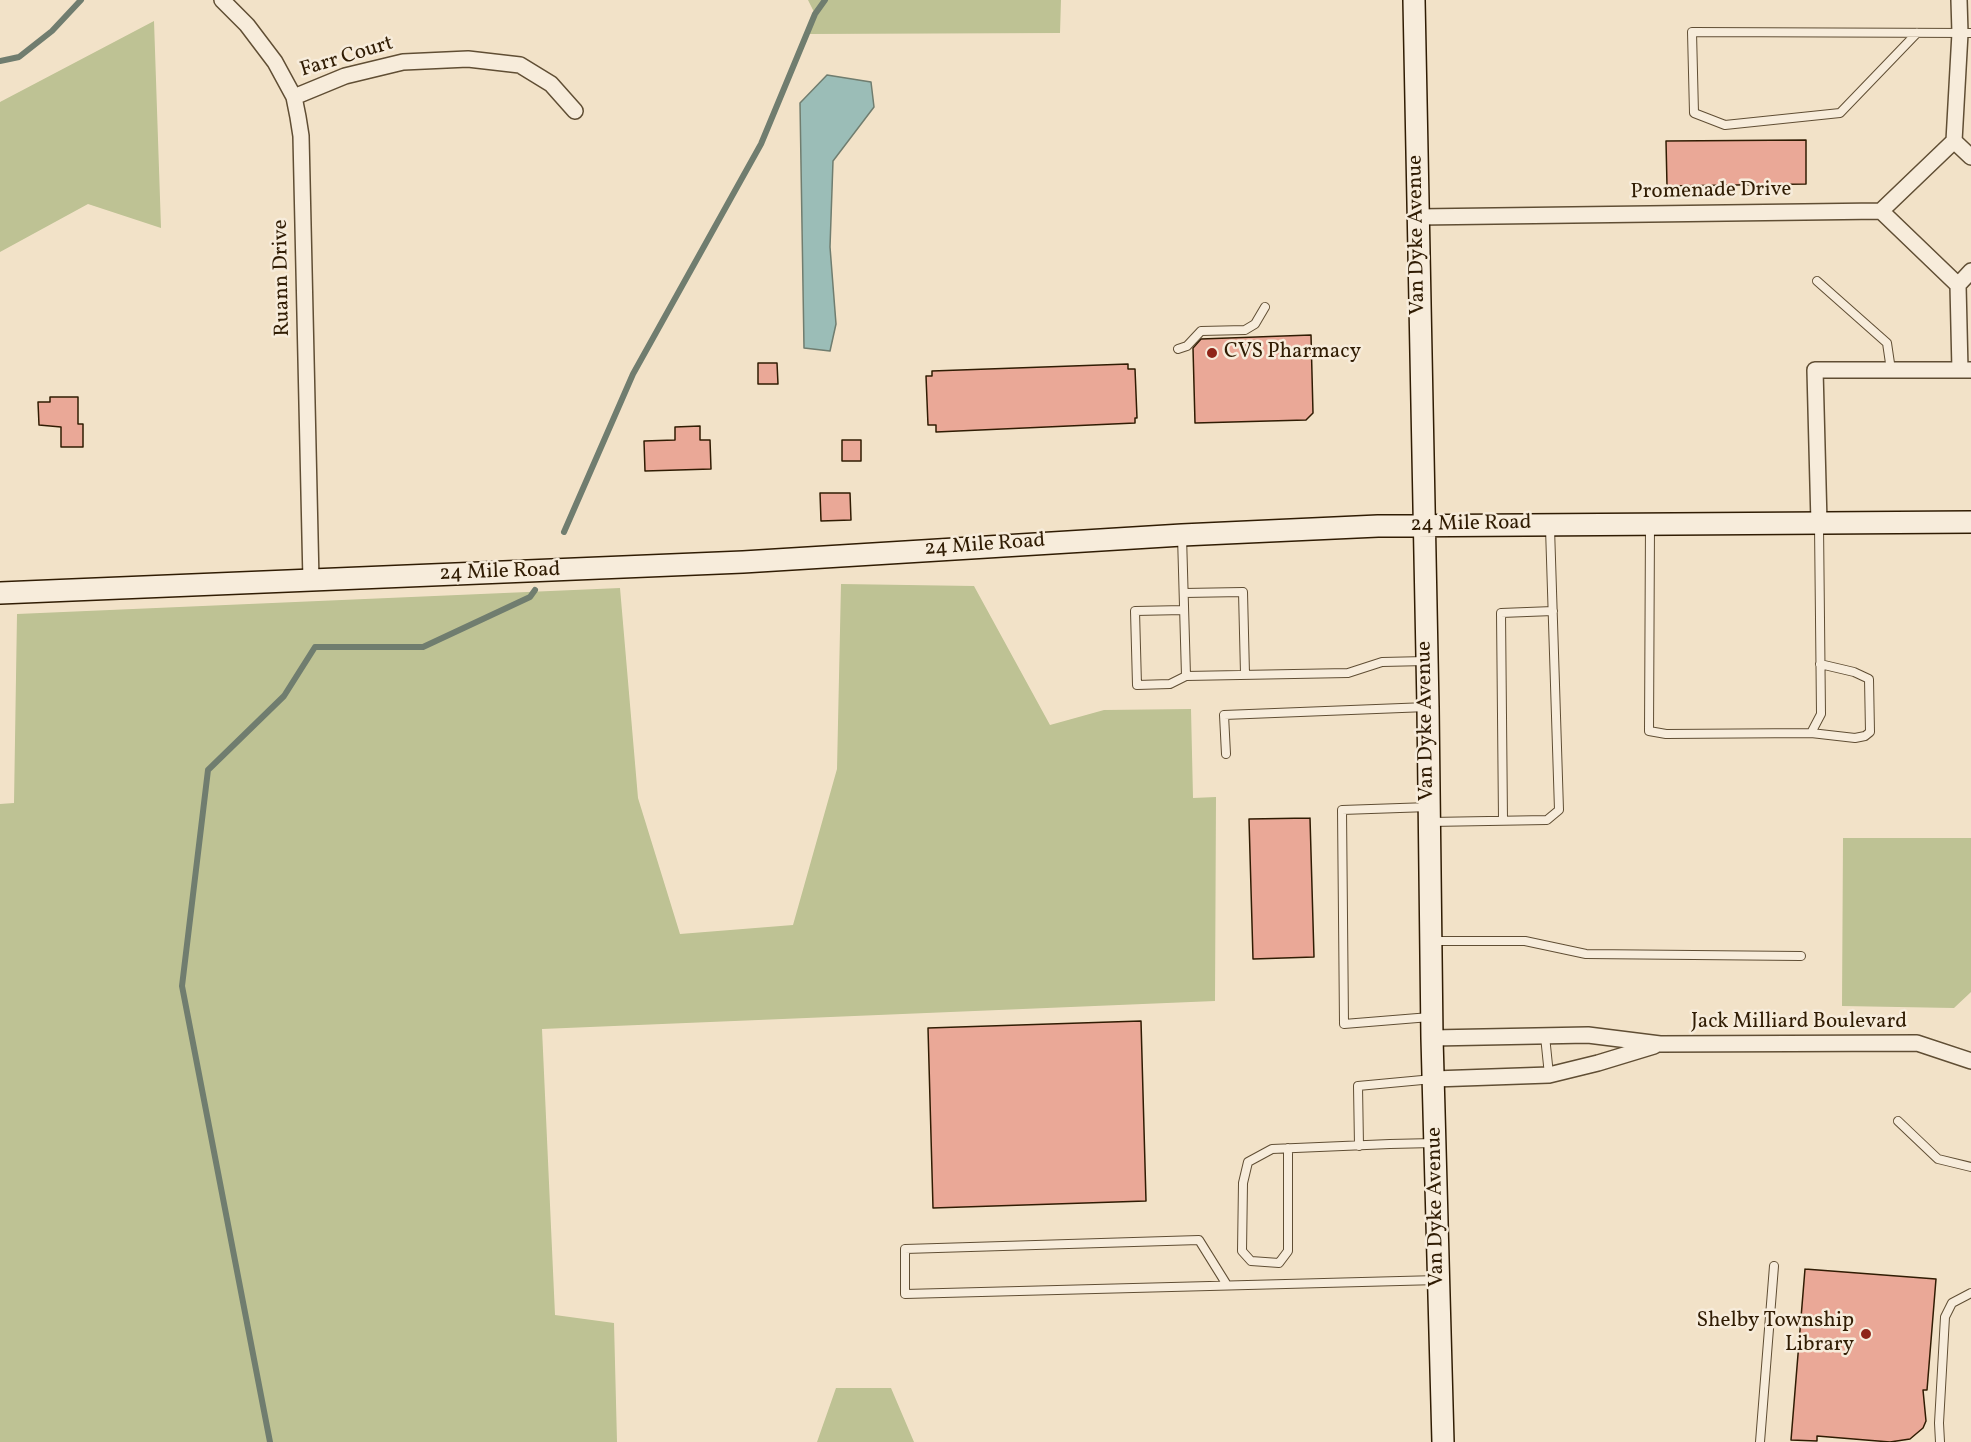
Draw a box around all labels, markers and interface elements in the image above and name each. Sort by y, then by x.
street label: Farr Court [297,32,397,84]
street label: Van Dyke Avenue [1404,155,1432,315]
street label: Promenade Drive [1630,178,1792,206]
street label: Ruann Drive [269,219,297,337]
place label: CVS Pharmacy [1224,340,1361,366]
marker: CVS Pharmacy [1205,346,1219,360]
street label: 24 Mile Road [1410,511,1532,539]
street label: 24 Mile Road [924,529,1046,563]
street label: 24 Mile Road [439,558,561,588]
street label: Van Dyke Avenue [1413,641,1441,801]
street label: Jack Milliard Boulevard [1691,1010,1907,1036]
street label: Van Dyke Avenue [1423,1127,1451,1287]
place label: Shelby Township Library [1696,1309,1854,1359]
marker: Shelby Township Library [1859,1327,1873,1341]

